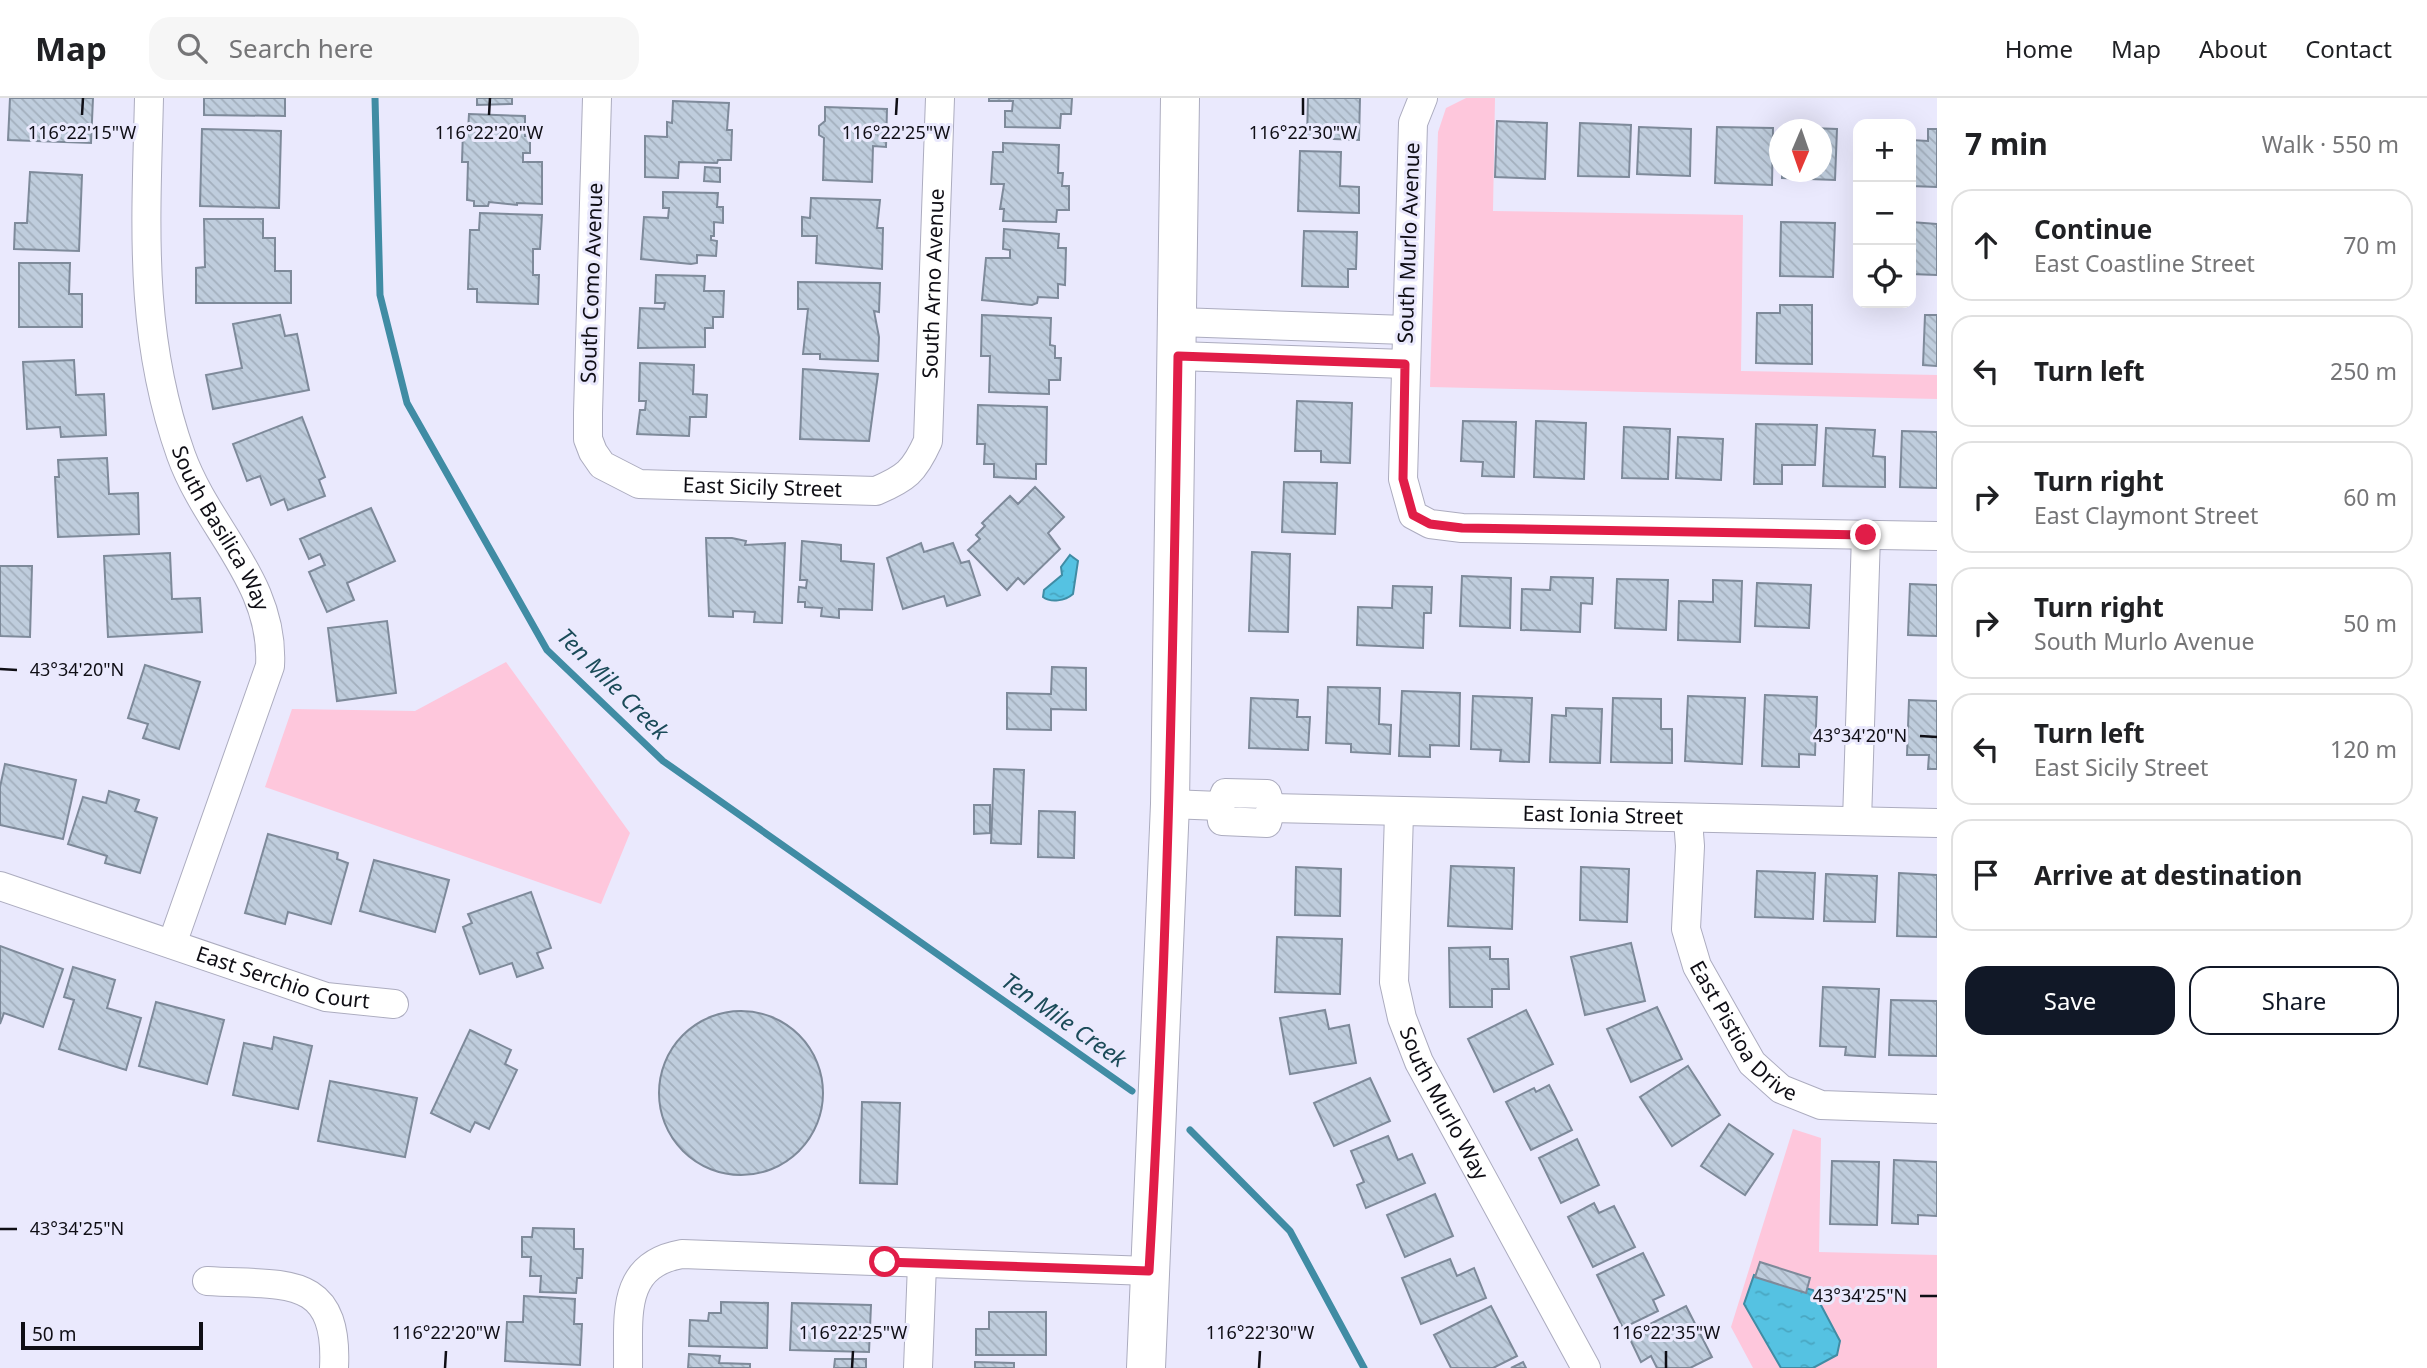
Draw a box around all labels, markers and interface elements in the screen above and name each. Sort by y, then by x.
search box [149,17,639,80]
text: Map [35,26,107,71]
icon: search [173,29,211,67]
text: Search here [229,30,373,66]
text: Home [2005,32,2073,65]
text: Map [2111,32,2161,65]
text: About [2199,32,2267,65]
text: Contact [2305,32,2392,65]
north arrow [1769,119,1832,182]
map controls [1853,119,1916,308]
button: + [1853,119,1916,182]
text: 116°22'15"W [28,120,136,144]
text: 116°22'20"W [435,120,543,144]
text: 116°22'25"W [842,120,950,144]
text: 116°22'30"W [1249,120,1357,144]
text: 7 min [1965,123,2048,164]
text: Walk · 550 m [2262,128,2399,160]
street label: South Murlo Avenue [1390,142,1426,344]
street label: South Como Avenue [574,182,608,384]
button: − [1853,182,1916,245]
street label: South Arno Avenue [915,188,950,379]
text: Continue [2034,211,2152,247]
icon: ahead [1967,226,2005,264]
text: 70 m [2343,229,2397,261]
button: locate [1853,245,1916,308]
text: East Coastline Street [2034,247,2255,279]
icon: left [1967,352,2005,390]
text: Turn left [2034,353,2145,389]
text: 250 m [2330,355,2397,387]
street label: South Basilica Way [166,442,277,614]
text: Turn right [2034,463,2164,499]
street label: East Sicily Street [682,470,843,503]
icon: right [1967,478,2005,516]
text: 60 m [2343,481,2397,513]
text: East Claymont Street [2034,499,2258,531]
route end [1850,519,1881,550]
text: Turn right [2034,589,2164,625]
icon: right [1967,604,2005,642]
text: 50 m [2343,607,2397,639]
water label: Ten Mile Creek [551,620,678,747]
text: South Murlo Avenue [2034,625,2254,657]
text: 43°34'20"N [30,657,124,681]
text: Turn left [2034,715,2145,751]
text: 43°34'20"N [1813,723,1907,747]
icon: left [1967,730,2005,768]
text: 120 m [2330,733,2397,765]
text: East Sicily Street [2034,751,2208,783]
street label: East Ionia Street [1522,799,1684,830]
icon: arrive [1967,856,2005,894]
text: Arrive at destination [2034,857,2303,893]
street label: East Serchio Court [193,939,371,1014]
street label: East Pistioa Drive [1684,955,1801,1107]
water label: Ten Mile Creek [996,964,1135,1075]
button: Save [1965,966,2175,1035]
button: Share [2189,966,2399,1035]
street label: South Murlo Way [1394,1022,1496,1185]
text: 43°34'25"N [30,1216,124,1240]
route start [869,1246,900,1277]
text: 43°34'25"N [1813,1283,1907,1307]
scale bar [21,1319,203,1351]
text: 116°22'20"W [392,1320,500,1344]
text: 116°22'25"W [799,1320,907,1344]
text: 116°22'30"W [1206,1320,1314,1344]
text: 116°22'35"W [1612,1320,1720,1344]
text: 50 m [32,1321,76,1347]

